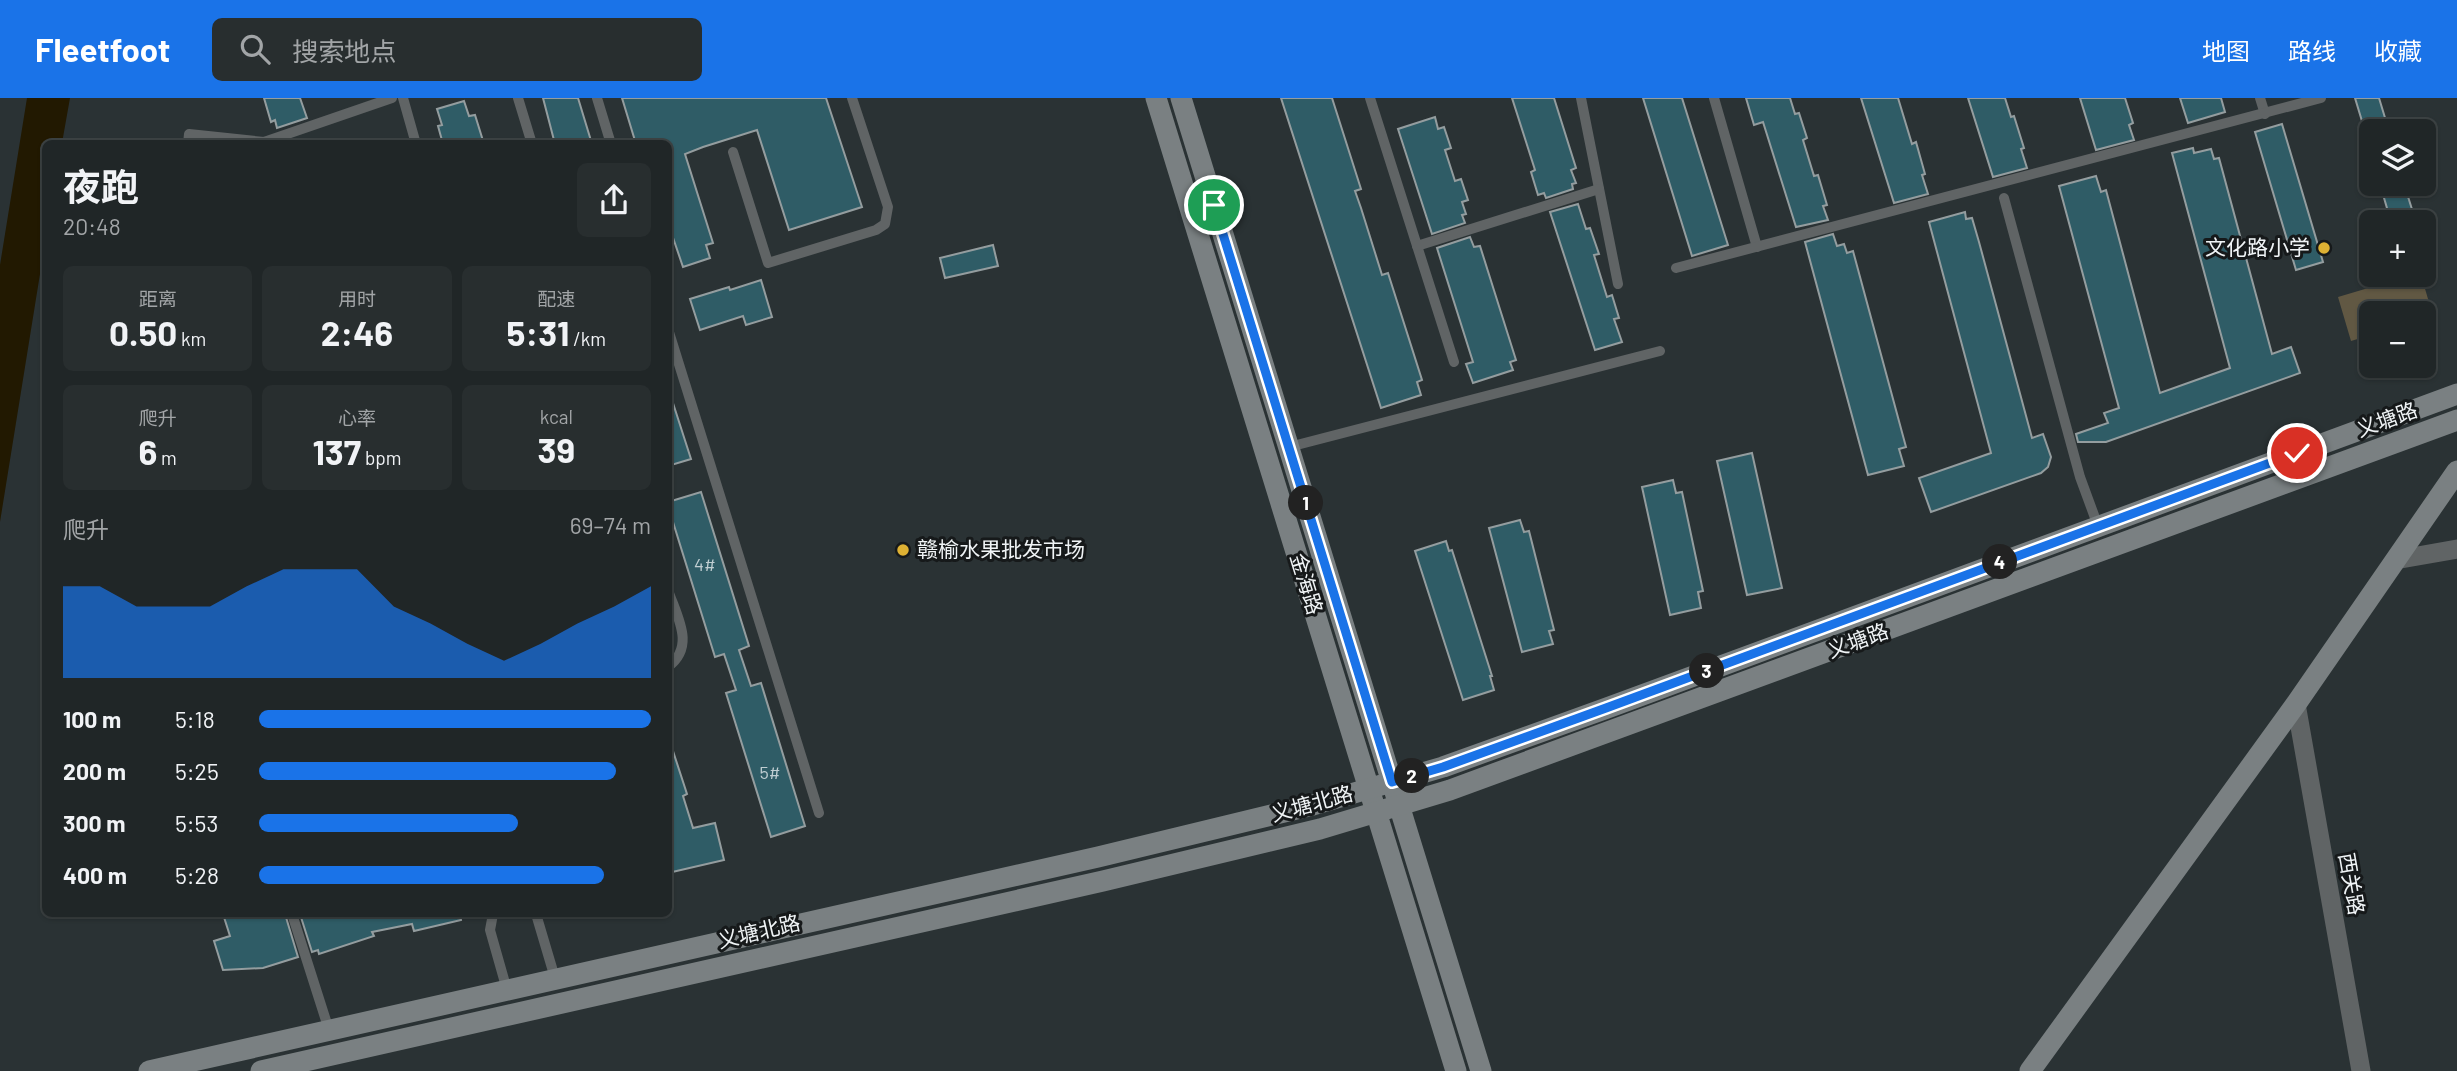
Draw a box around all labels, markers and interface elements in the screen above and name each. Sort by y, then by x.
search box [212,18,702,81]
text: Fleetfoot [35,29,170,69]
icon: search [236,30,274,68]
text: 搜索地点 [292,35,396,66]
text: 地图 [2202,36,2250,65]
text: 路线 [2288,36,2336,65]
text: 收藏 [2374,36,2422,65]
map controls [2359,119,2436,378]
button: layers [2359,119,2436,196]
text: 夜跑 [63,163,139,209]
button: share [577,163,651,237]
pin [1184,175,1244,235]
icon: arrive [1195,186,1233,224]
button: + [2359,210,2436,287]
text: 20:48 [63,212,121,240]
place label: 文化路小学 [2205,234,2310,259]
marker: 文化路小学 [2316,240,2332,256]
text: 距离 [139,287,177,310]
text: 用时 [338,287,376,310]
text: 配速 [537,287,575,310]
button: − [2359,301,2436,378]
text: 0.50 [109,311,177,353]
text: 2:46 [321,311,393,353]
text: 5:31 [507,311,569,353]
text: km [177,327,206,350]
text: /km [569,327,606,350]
street label: 义塘路 [2353,396,2420,441]
text: kcal [540,405,573,428]
text: 爬升 [139,406,177,429]
text: 心率 [338,406,376,429]
pin [2267,423,2327,483]
text: 39 [538,428,575,470]
text: 6 [139,430,157,472]
text: 137 [312,430,361,472]
icon: check [2278,434,2316,472]
text: m [157,446,177,469]
text: bpm [361,446,402,469]
pin: 1 [1288,486,1324,520]
text: 1 [1302,491,1309,514]
text: 69–74 m [570,511,651,539]
text: 爬升 [63,515,109,543]
place label: 赣榆水果批发市场 [917,536,1085,561]
marker: 赣榆水果批发市场 [895,542,911,558]
pin: 4 [1982,545,2018,580]
street label: 金海路 [1286,550,1329,617]
text: 4 [1994,550,2005,573]
house number: 4# [694,553,716,575]
street label: 义塘路 [1824,617,1891,662]
pin: 3 [1690,654,1724,688]
text: 3 [1701,659,1712,682]
text: 100 m [63,705,121,733]
text: 5:18 [175,705,215,733]
text: 200 m [63,757,126,785]
text: 5:25 [175,757,219,785]
pin: 2 [1394,758,1430,794]
house number: 5# [759,761,781,783]
text: 2 [1406,764,1417,787]
street label: 义塘北路 [1268,780,1355,825]
text: 300 m [63,809,125,837]
text: 5:53 [175,809,218,837]
street label: 西关路 [2335,851,2370,917]
text: 400 m [63,861,127,889]
text: 5:28 [175,861,219,889]
street label: 义塘北路 [715,909,802,952]

